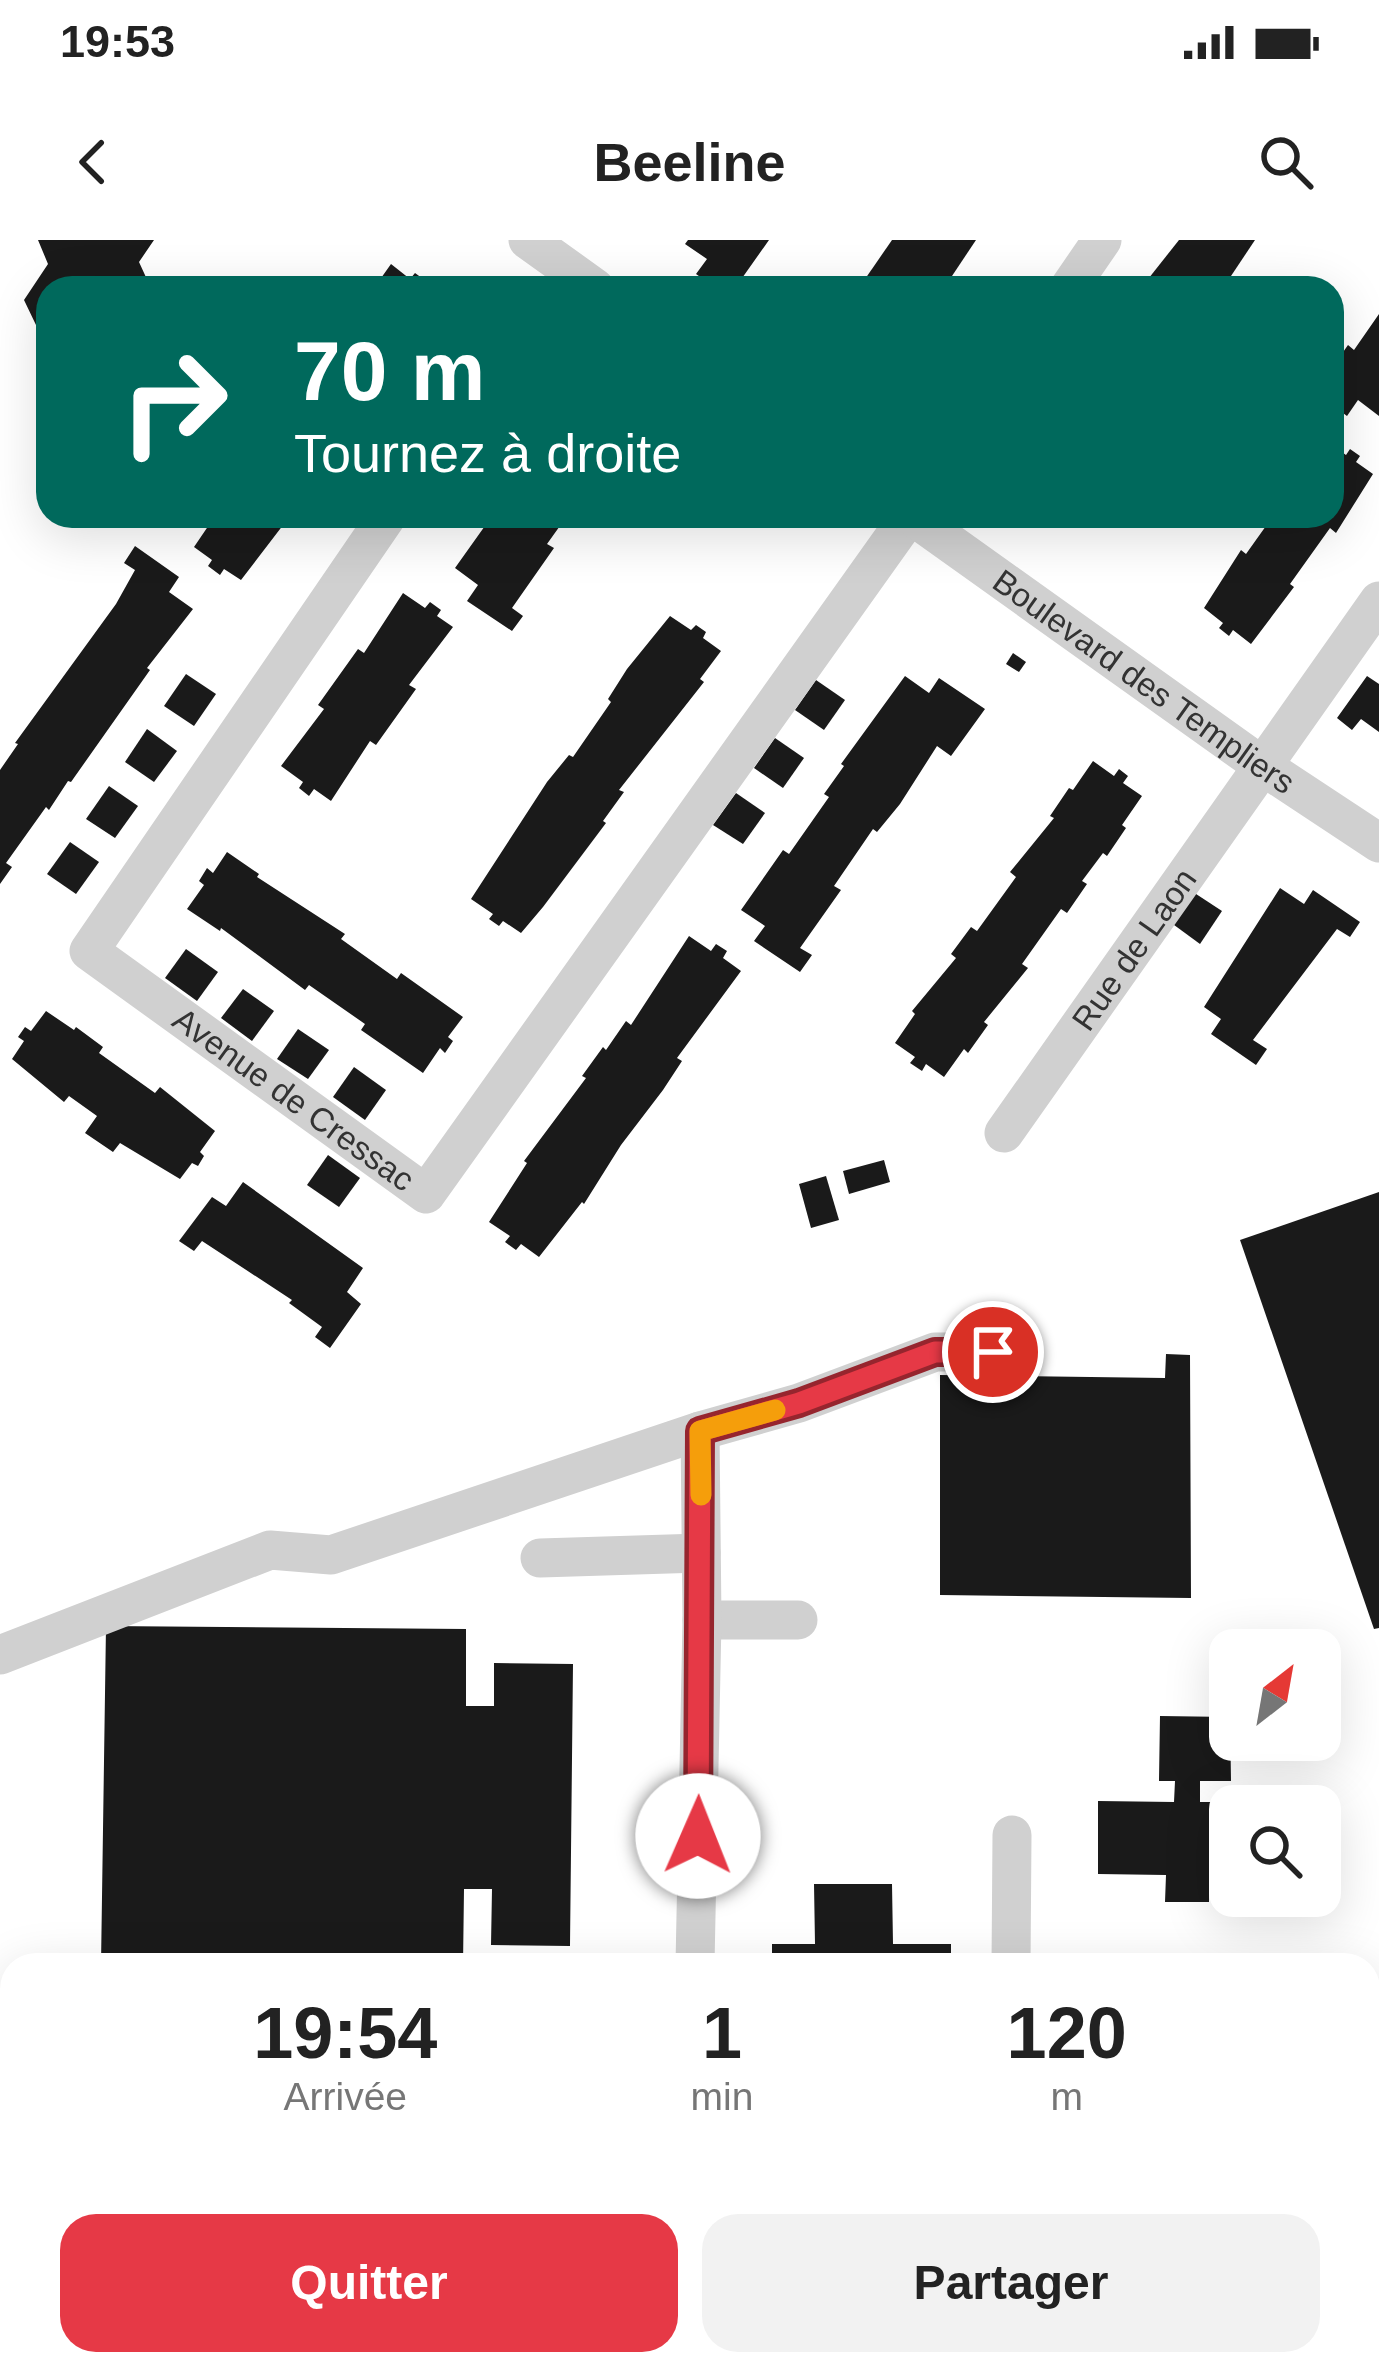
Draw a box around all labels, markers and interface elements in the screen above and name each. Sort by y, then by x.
text: 19:53 [60,16,175,67]
icon: back [60,129,126,195]
icon: search [1253,129,1319,195]
text: Beeline [593,132,786,192]
icon: right [96,324,252,480]
text: 70 m [294,324,485,418]
text: Tournez à droite [294,423,681,483]
street label: Boulevard des Templiers [986,562,1302,801]
street label: Rue de Laon [1064,861,1204,1037]
street label: Avenue de Cressac [166,1000,421,1198]
pin [942,1301,1044,1403]
icon: arrive [960,1319,1026,1385]
north arrow [1209,1629,1341,1761]
map controls [1209,1629,1341,1917]
position arrow [635,1773,761,1899]
button: search [1209,1785,1341,1917]
text: 19:54 [253,1993,437,2073]
text: 1 [702,1993,742,2073]
text: 120 [1007,1993,1127,2073]
text: Arrivée [284,2075,407,2118]
text: min [691,2075,753,2118]
text: m [1050,2075,1083,2118]
button: Quitter [60,2214,678,2352]
button: Partager [702,2214,1320,2352]

